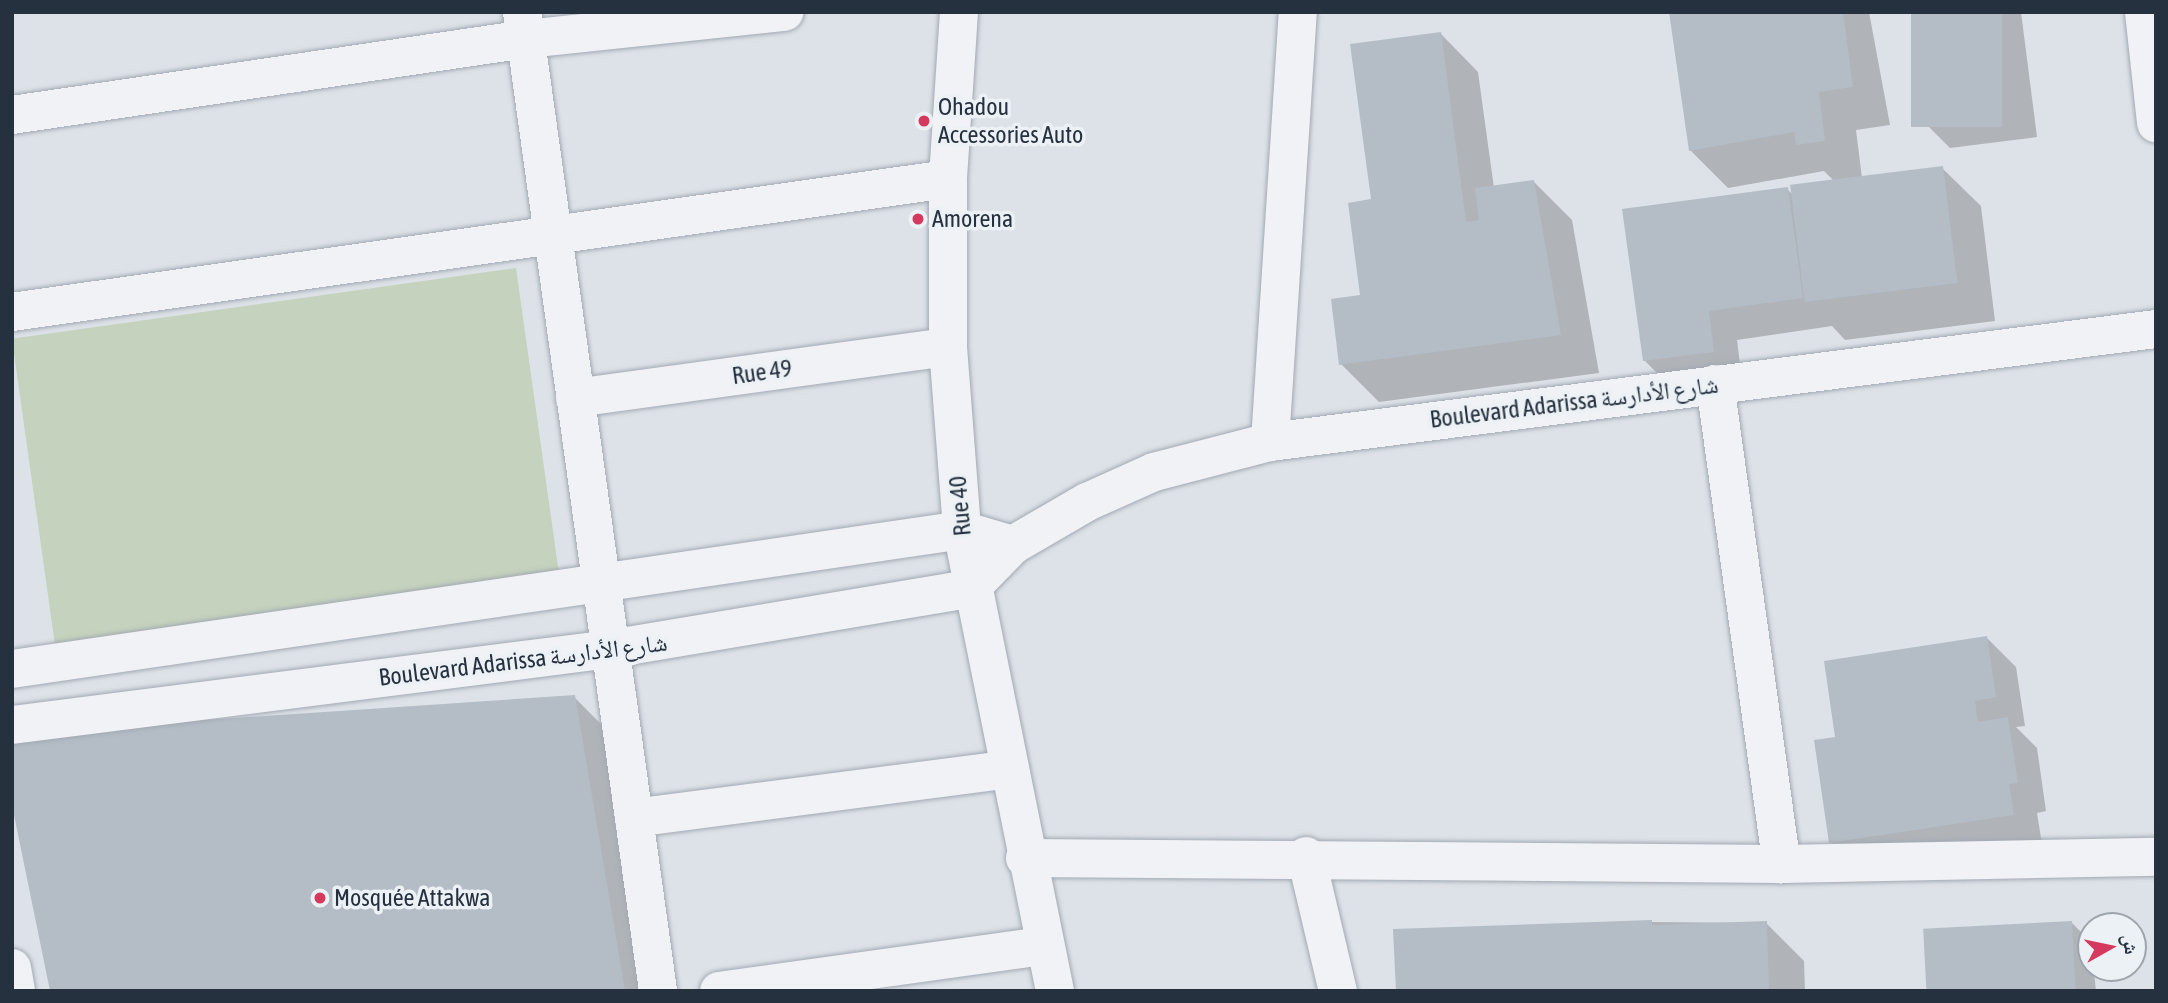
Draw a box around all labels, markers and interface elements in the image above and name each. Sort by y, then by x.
place label: Ohadou Accessories Auto [938,93,1083,149]
marker: Ohadou Accessories Auto [916,113,932,129]
place label: Amorena [932,205,1013,233]
marker: Amorena [910,211,926,227]
street label: Rue 49 [730,354,794,390]
street label: Boulevard Adarissa شارع الأدارسة [1428,370,1720,434]
street label: Rue 40 [943,475,977,537]
street label: Boulevard Adarissa شارع الأدارسة [377,628,669,692]
place label: Mosquée Attakwa [334,884,490,912]
marker: Mosquée Attakwa [312,890,328,906]
north arrow [2077,912,2147,982]
text: ش [2118,932,2143,956]

